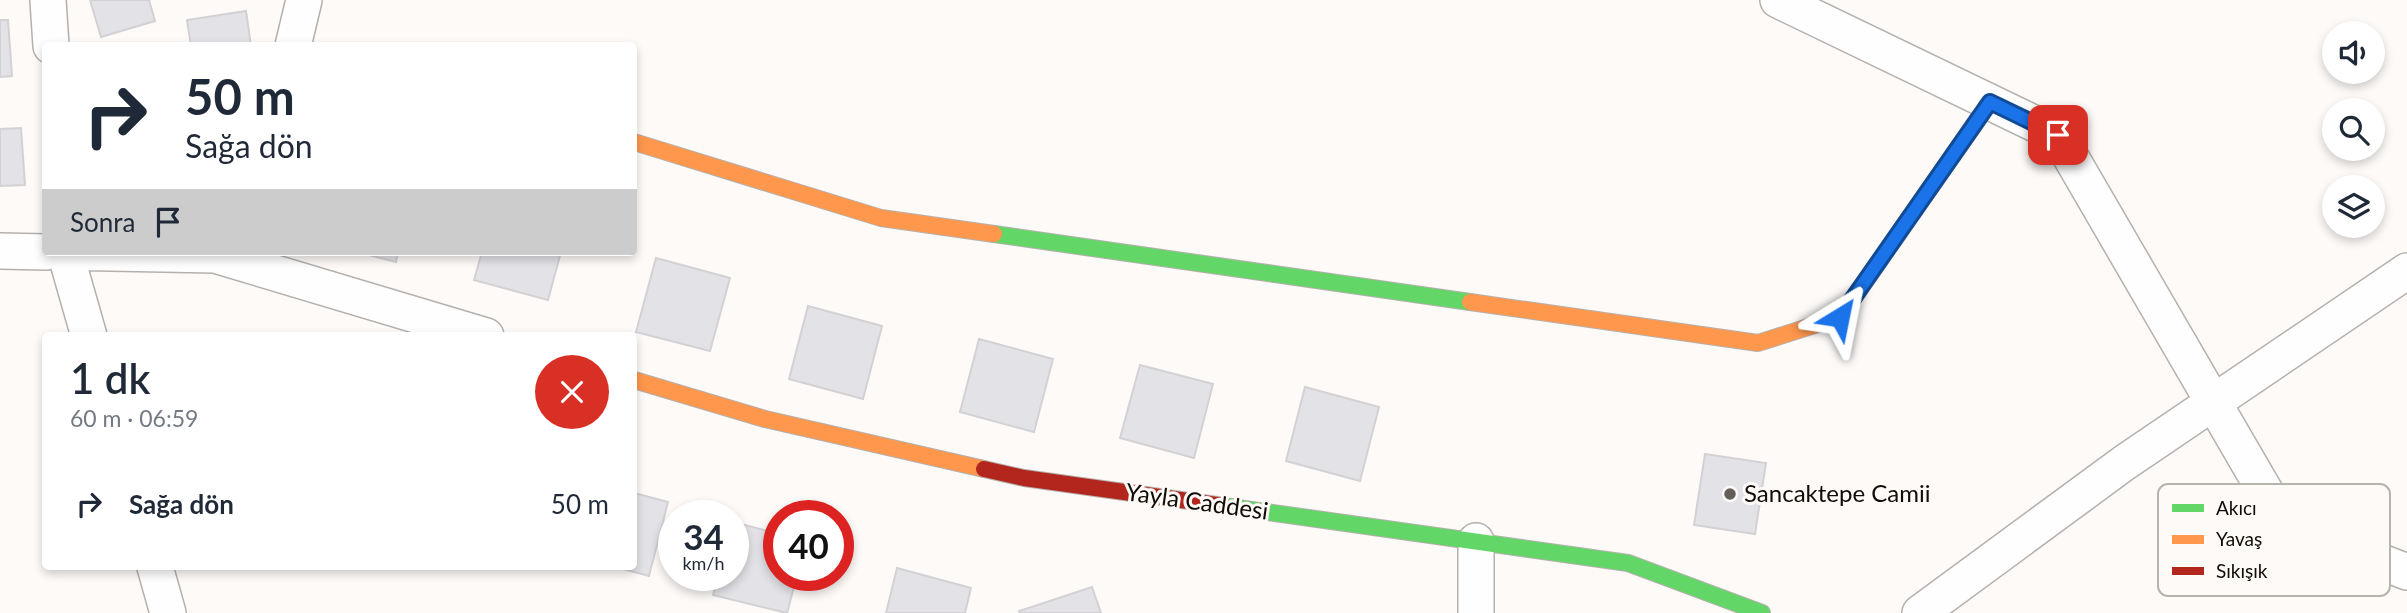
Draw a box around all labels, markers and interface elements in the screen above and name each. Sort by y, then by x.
map controls [2322,21,2385,238]
button: sound [2322,21,2385,84]
text: 50 m [185,67,295,125]
icon: right [70,70,161,161]
button: search [2322,98,2385,161]
pin [2028,105,2088,165]
icon: arrive [2039,116,2077,154]
text: Sağa dön [185,126,313,165]
button: layers [2322,175,2385,238]
icon: arrive [149,203,187,241]
text: Sonra [70,206,135,238]
position arrow [1803,280,1877,354]
text: 1 dk [70,353,150,403]
button: close [535,355,609,429]
text: 60 m · 06:59 [70,404,198,432]
street label: Yayla Caddesi [1124,476,1270,525]
place label: Sancaktepe Camii [1744,478,1930,507]
legend [2158,484,2390,596]
icon: right [70,485,108,523]
marker: Sancaktepe Camii [1722,486,1738,502]
text: Sağa dön [129,488,234,520]
text: 50 m [551,488,609,520]
text: Akıcı [2216,496,2257,519]
speed limit sign: 40 [763,500,854,591]
text: 34 [683,515,724,557]
text: Yavaş [2216,527,2262,550]
text: km/h [682,552,725,574]
text: Sıkışık [2216,559,2268,582]

